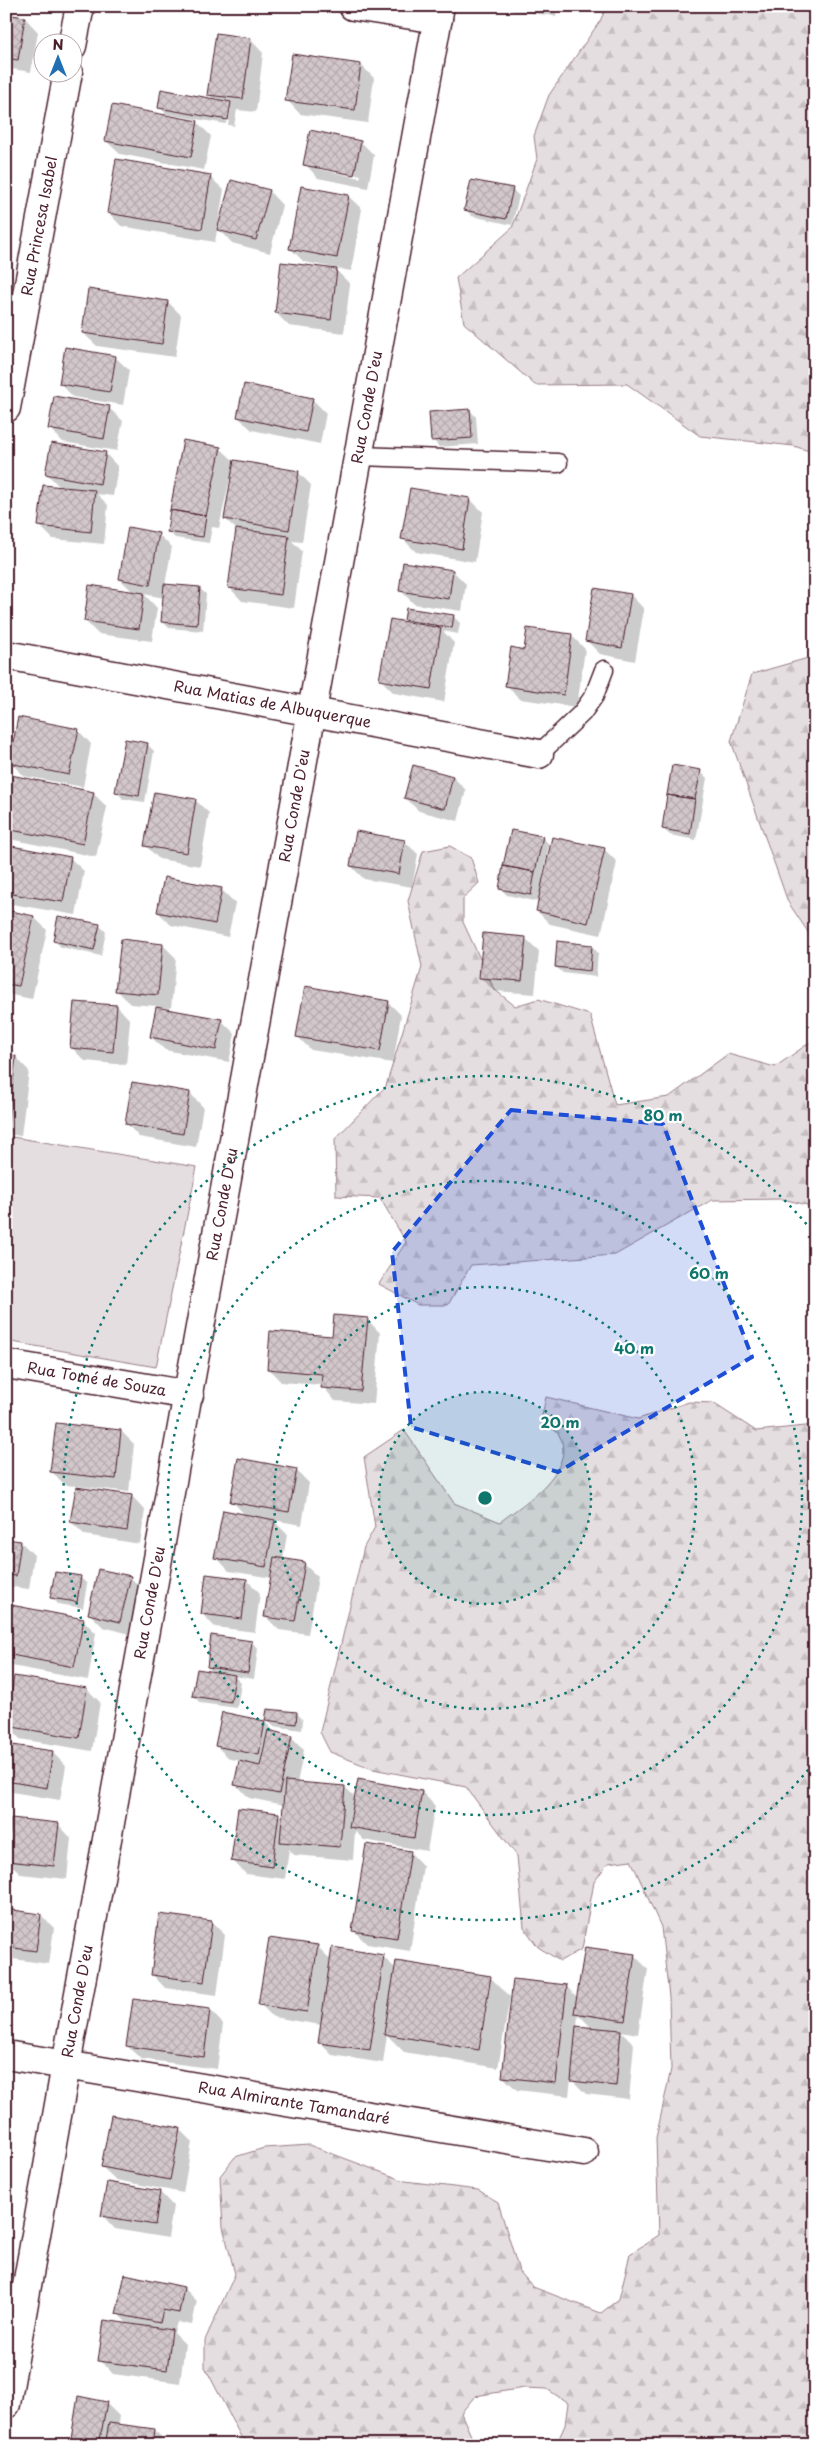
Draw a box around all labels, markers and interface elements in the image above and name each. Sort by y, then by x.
north arrow [32,32,82,82]
text: N [52,34,64,55]
street label: Rua Princesa Isabel [14,154,62,297]
street label: Rua Conde D'eu [344,349,387,465]
street label: Rua Matias de Albuquerque [172,673,373,733]
street label: Rua Conde D'eu [272,747,315,864]
text: 80 m [643,1103,683,1126]
street label: Rua Conde D'eu [199,1146,242,1262]
text: 60 m [689,1261,729,1284]
text: 40 m [614,1336,654,1359]
street label: Rua Tomé de Souza [26,1355,169,1401]
text: 20 m [541,1410,579,1433]
centre of rings [476,1489,494,1507]
street label: Rua Conde D'eu [127,1544,170,1661]
street label: Rua Conde D'eu [55,1943,98,2059]
street label: Rua Almirante Tamandaré [197,2074,392,2129]

